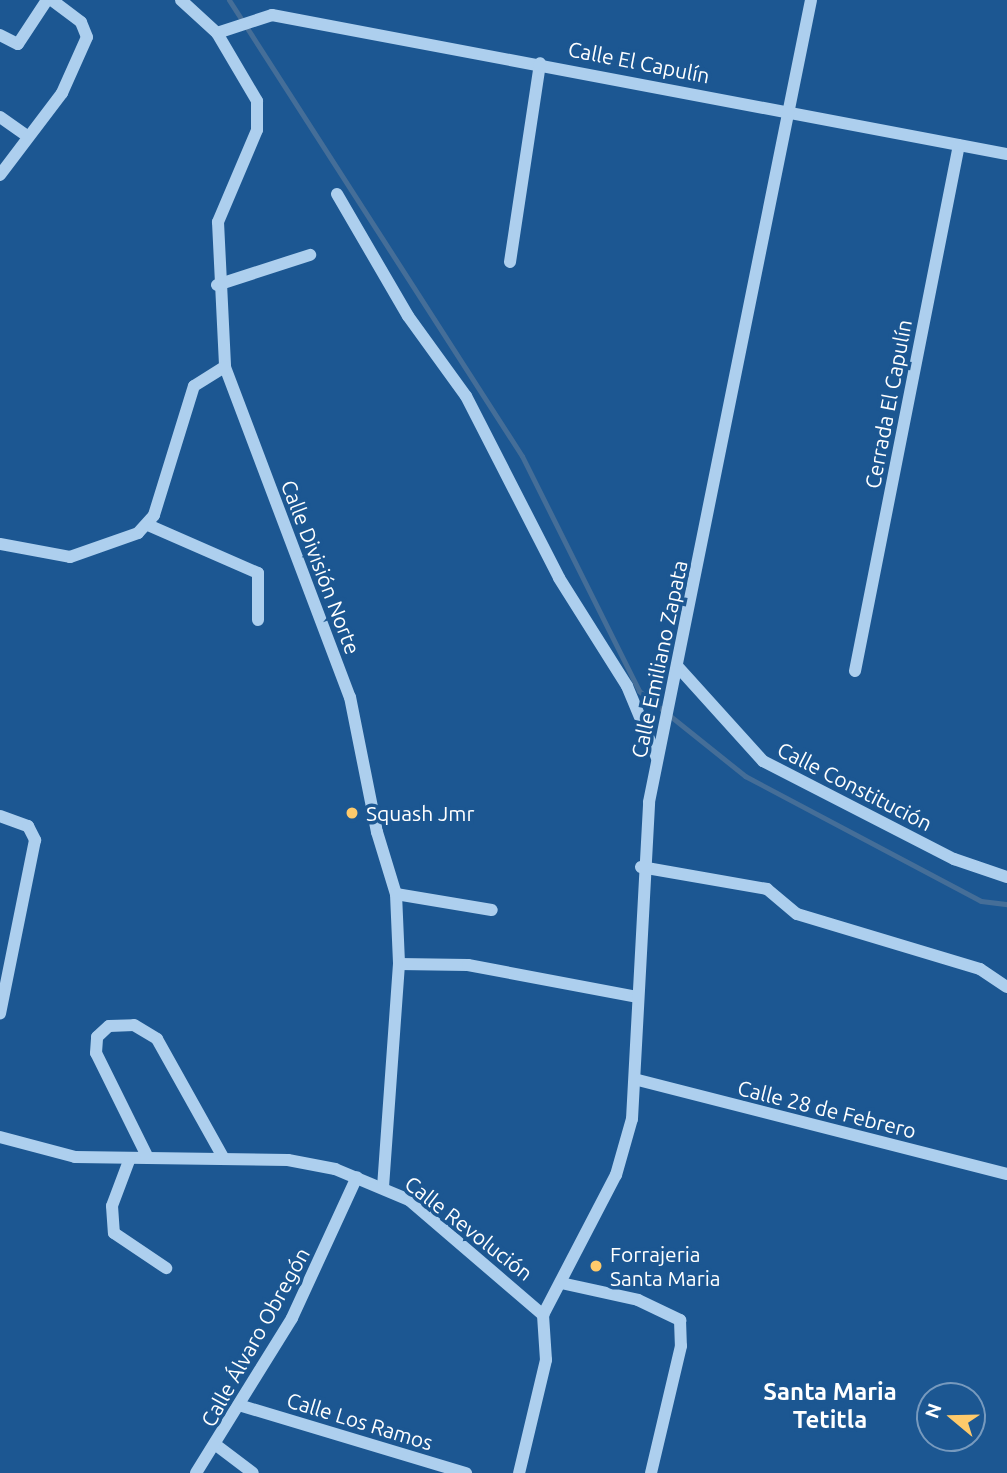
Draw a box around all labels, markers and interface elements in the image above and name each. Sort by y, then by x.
street label: Calle El Capulín [566,36,712,88]
street label: Cerrada El Capulín [859,317,917,491]
street label: Calle División Norte [276,476,366,658]
street label: Calle Emiliano Zapata [626,558,692,760]
street label: Calle Constitución [774,736,936,836]
place label: Squash Jmr [366,800,474,826]
marker: Squash Jmr [344,805,360,821]
street label: Calle 28 de Febrero [735,1075,919,1143]
street label: Calle Revolución [400,1170,538,1286]
place label: Forrajeria Santa Maria [610,1241,721,1291]
street label: Calle Álvaro Obregón [195,1243,315,1431]
marker: Forrajeria Santa Maria [588,1258,604,1274]
district label: Santa Maria Tetitla [763,1378,897,1434]
north arrow [916,1382,986,1452]
street label: Calle Los Ramos [284,1387,436,1455]
text: N [920,1401,946,1421]

